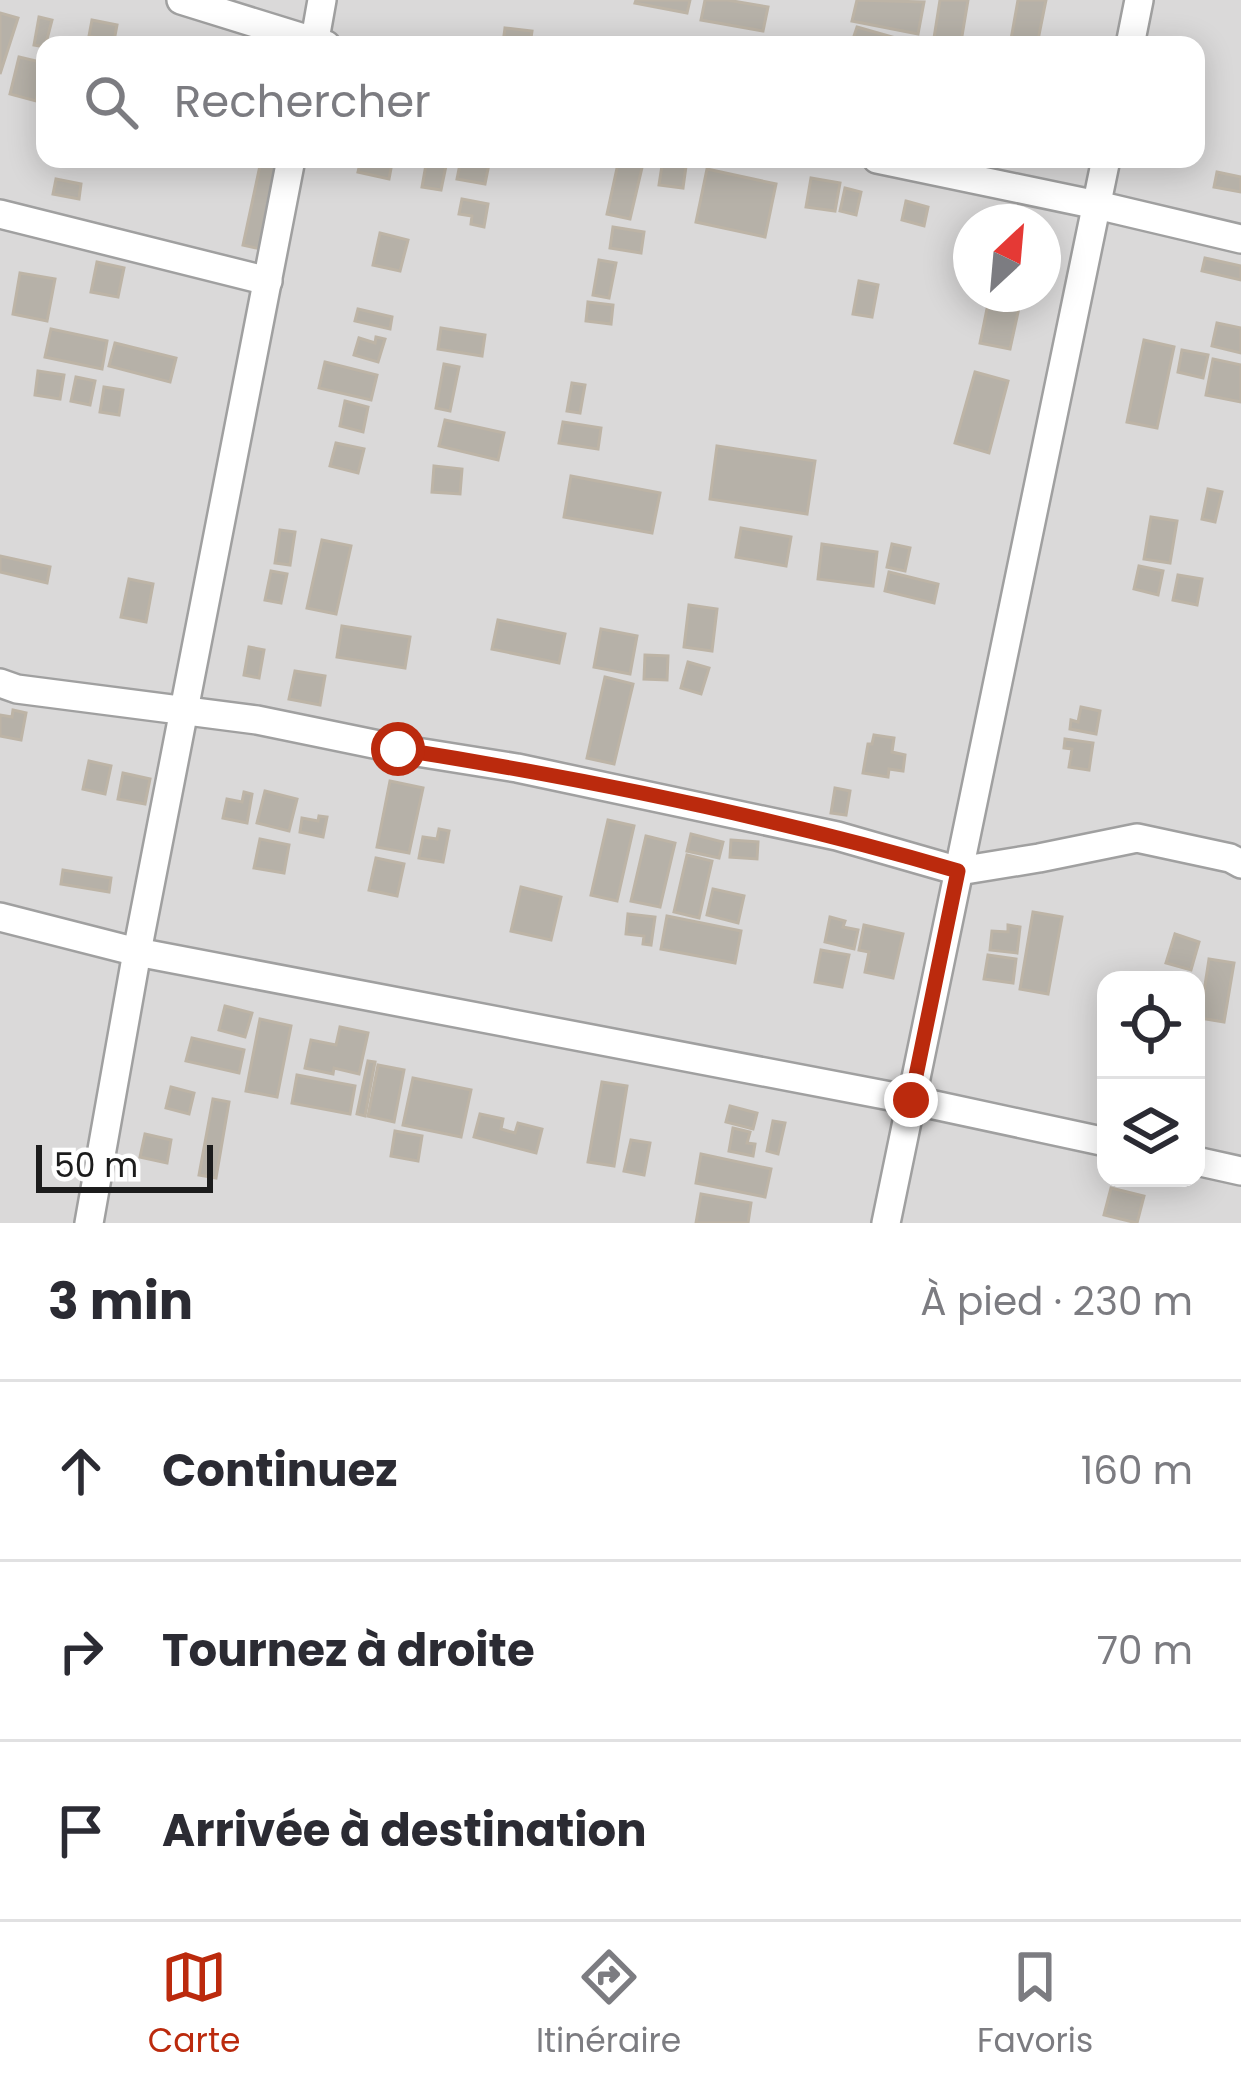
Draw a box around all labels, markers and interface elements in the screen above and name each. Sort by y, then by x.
search box [36,36,1205,168]
icon: search [78,69,144,135]
text: Rechercher [174,70,431,133]
north arrow [953,204,1061,312]
route start [371,722,425,776]
map controls [1097,971,1205,1187]
button: locate [1097,971,1205,1079]
route end [884,1073,938,1127]
button: layers [1097,1079,1205,1187]
scale bar [36,1139,213,1192]
text: 50 m [54,1142,138,1189]
text: 3 min [48,1265,193,1337]
text: À pied · 230 m [920,1274,1193,1329]
icon: ahead [48,1438,114,1504]
text: Continuez [162,1439,398,1502]
text: 160 m [1081,1443,1193,1498]
icon: right [48,1618,114,1684]
text: Tournez à droite [162,1619,535,1682]
text: 70 m [1097,1623,1193,1678]
icon: arrive [48,1798,114,1864]
text: Arrivée à destination [162,1799,647,1862]
tab: Carte [148,1944,240,2066]
tab: Itinéraire [536,1944,681,2066]
tab: Favoris [977,1944,1093,2066]

